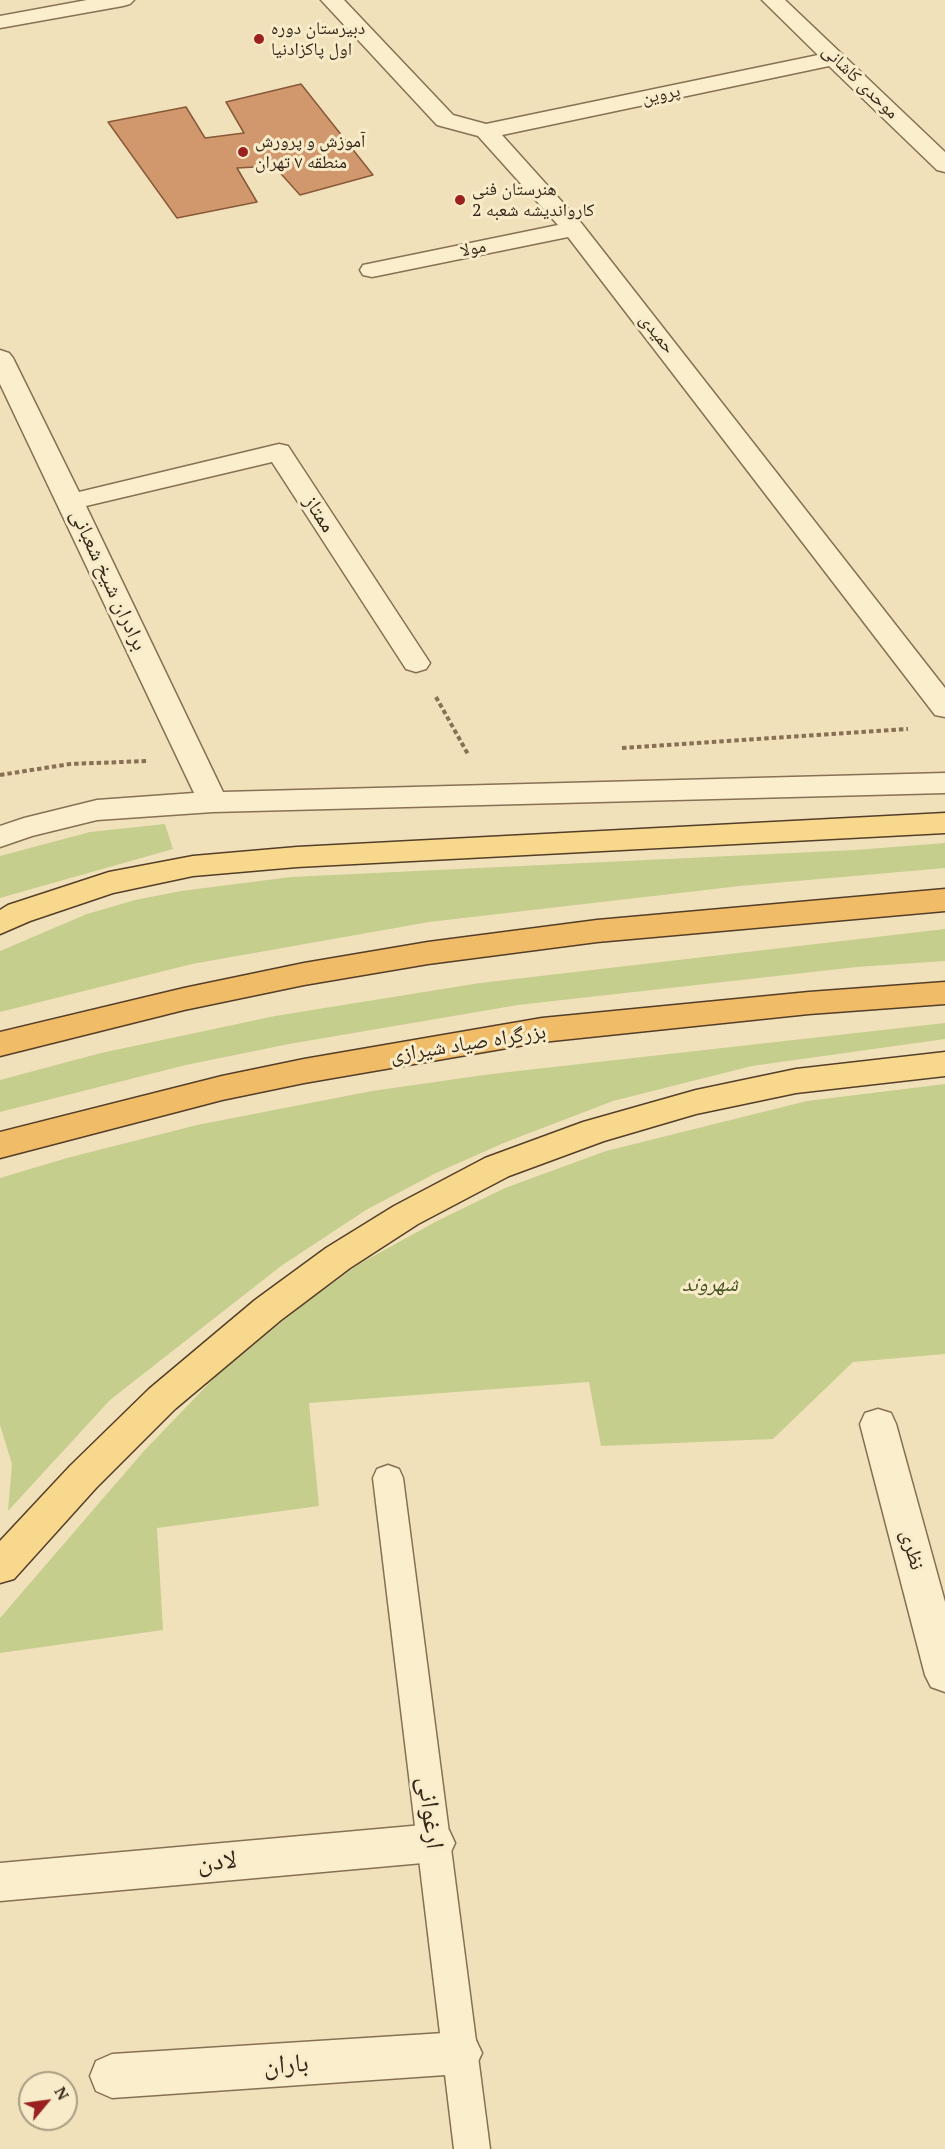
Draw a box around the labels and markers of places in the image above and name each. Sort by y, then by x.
place label: دبیرستان دوره اول پاکزادنیا [271,18,365,60]
marker: دبیرستان دوره اول پاکزادنیا [252,32,266,46]
place label: آموزش و پرورش منطقه ۷ تهران [255,131,365,174]
marker: آموزش و پرورش منطقه ۷ تهران [236,145,250,159]
place label: هنرستان فنی کارواندیشه شعبه 2 [472,179,594,222]
marker: هنرستان فنی کارواندیشه شعبه 2 [453,193,467,207]

